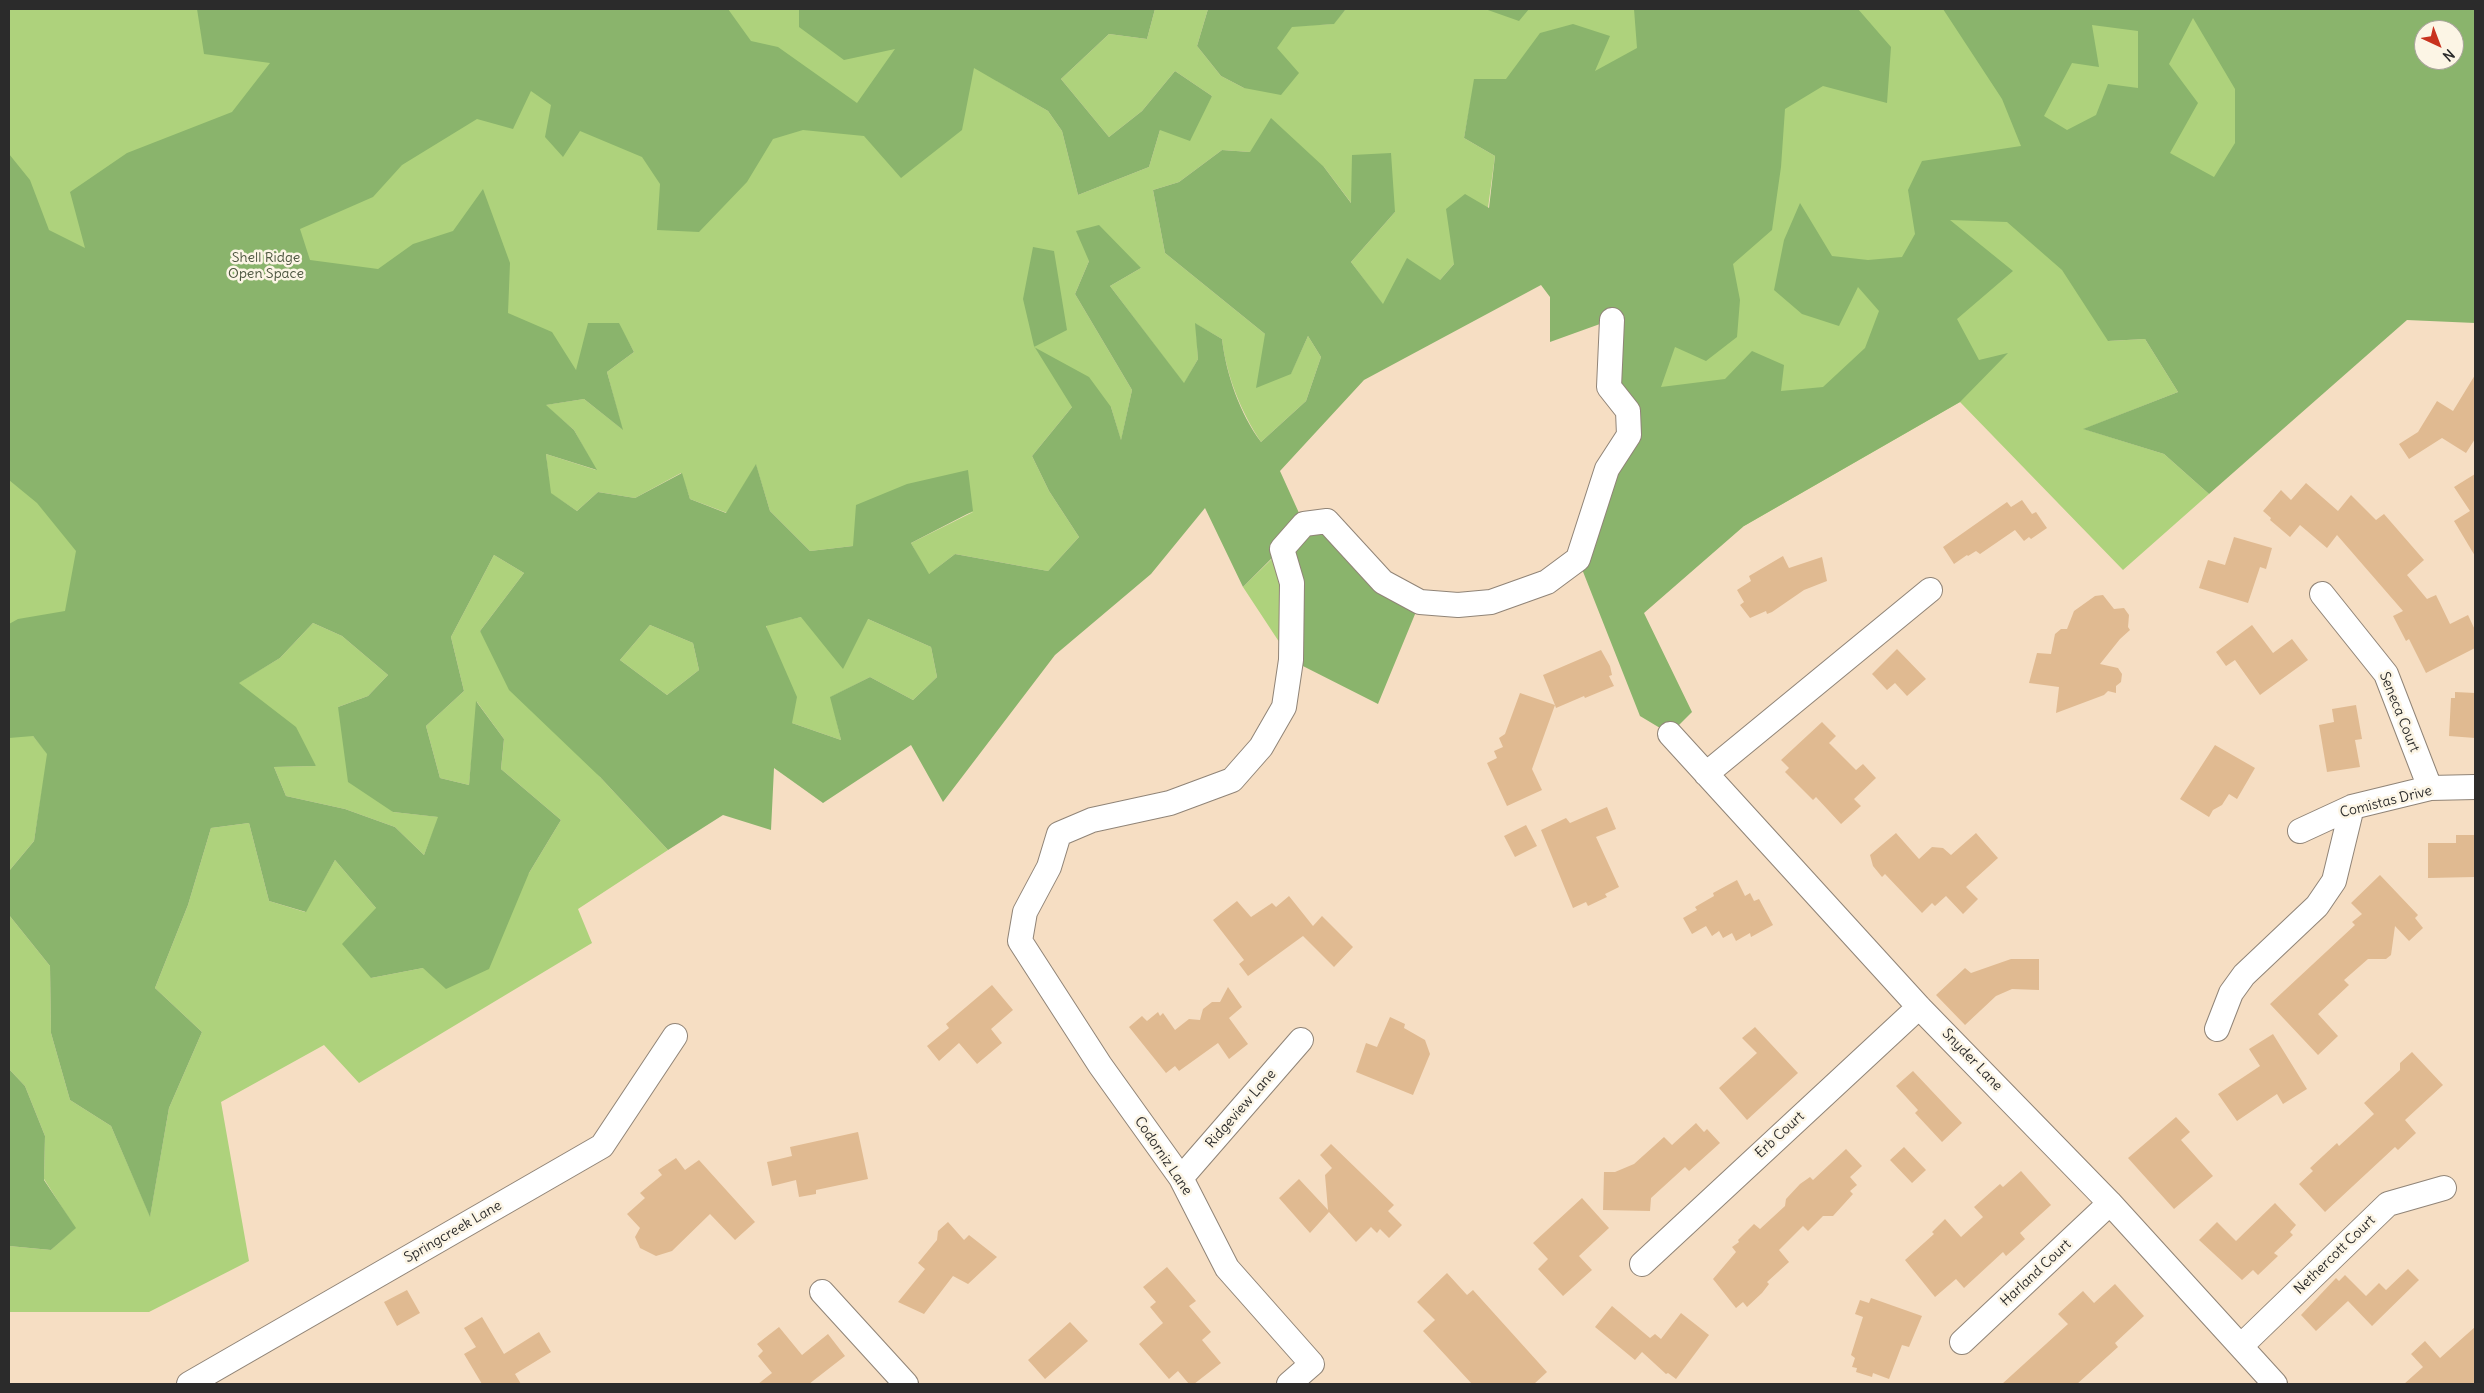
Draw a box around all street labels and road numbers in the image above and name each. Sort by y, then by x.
street label: Seneca Court [2375,670,2423,754]
street label: Comistas Drive [2338,782,2434,822]
street label: Snyder Lane [1938,1026,2006,1094]
street label: Ridgeview Lane [1202,1066,1280,1152]
street label: Erb Court [1752,1108,1808,1162]
street label: Codorniz Lane [1131,1114,1195,1198]
street label: Springcreek Lane [401,1197,505,1267]
street label: Nethercott Court [2291,1212,2379,1298]
street label: Harland Court [1997,1236,2075,1310]

